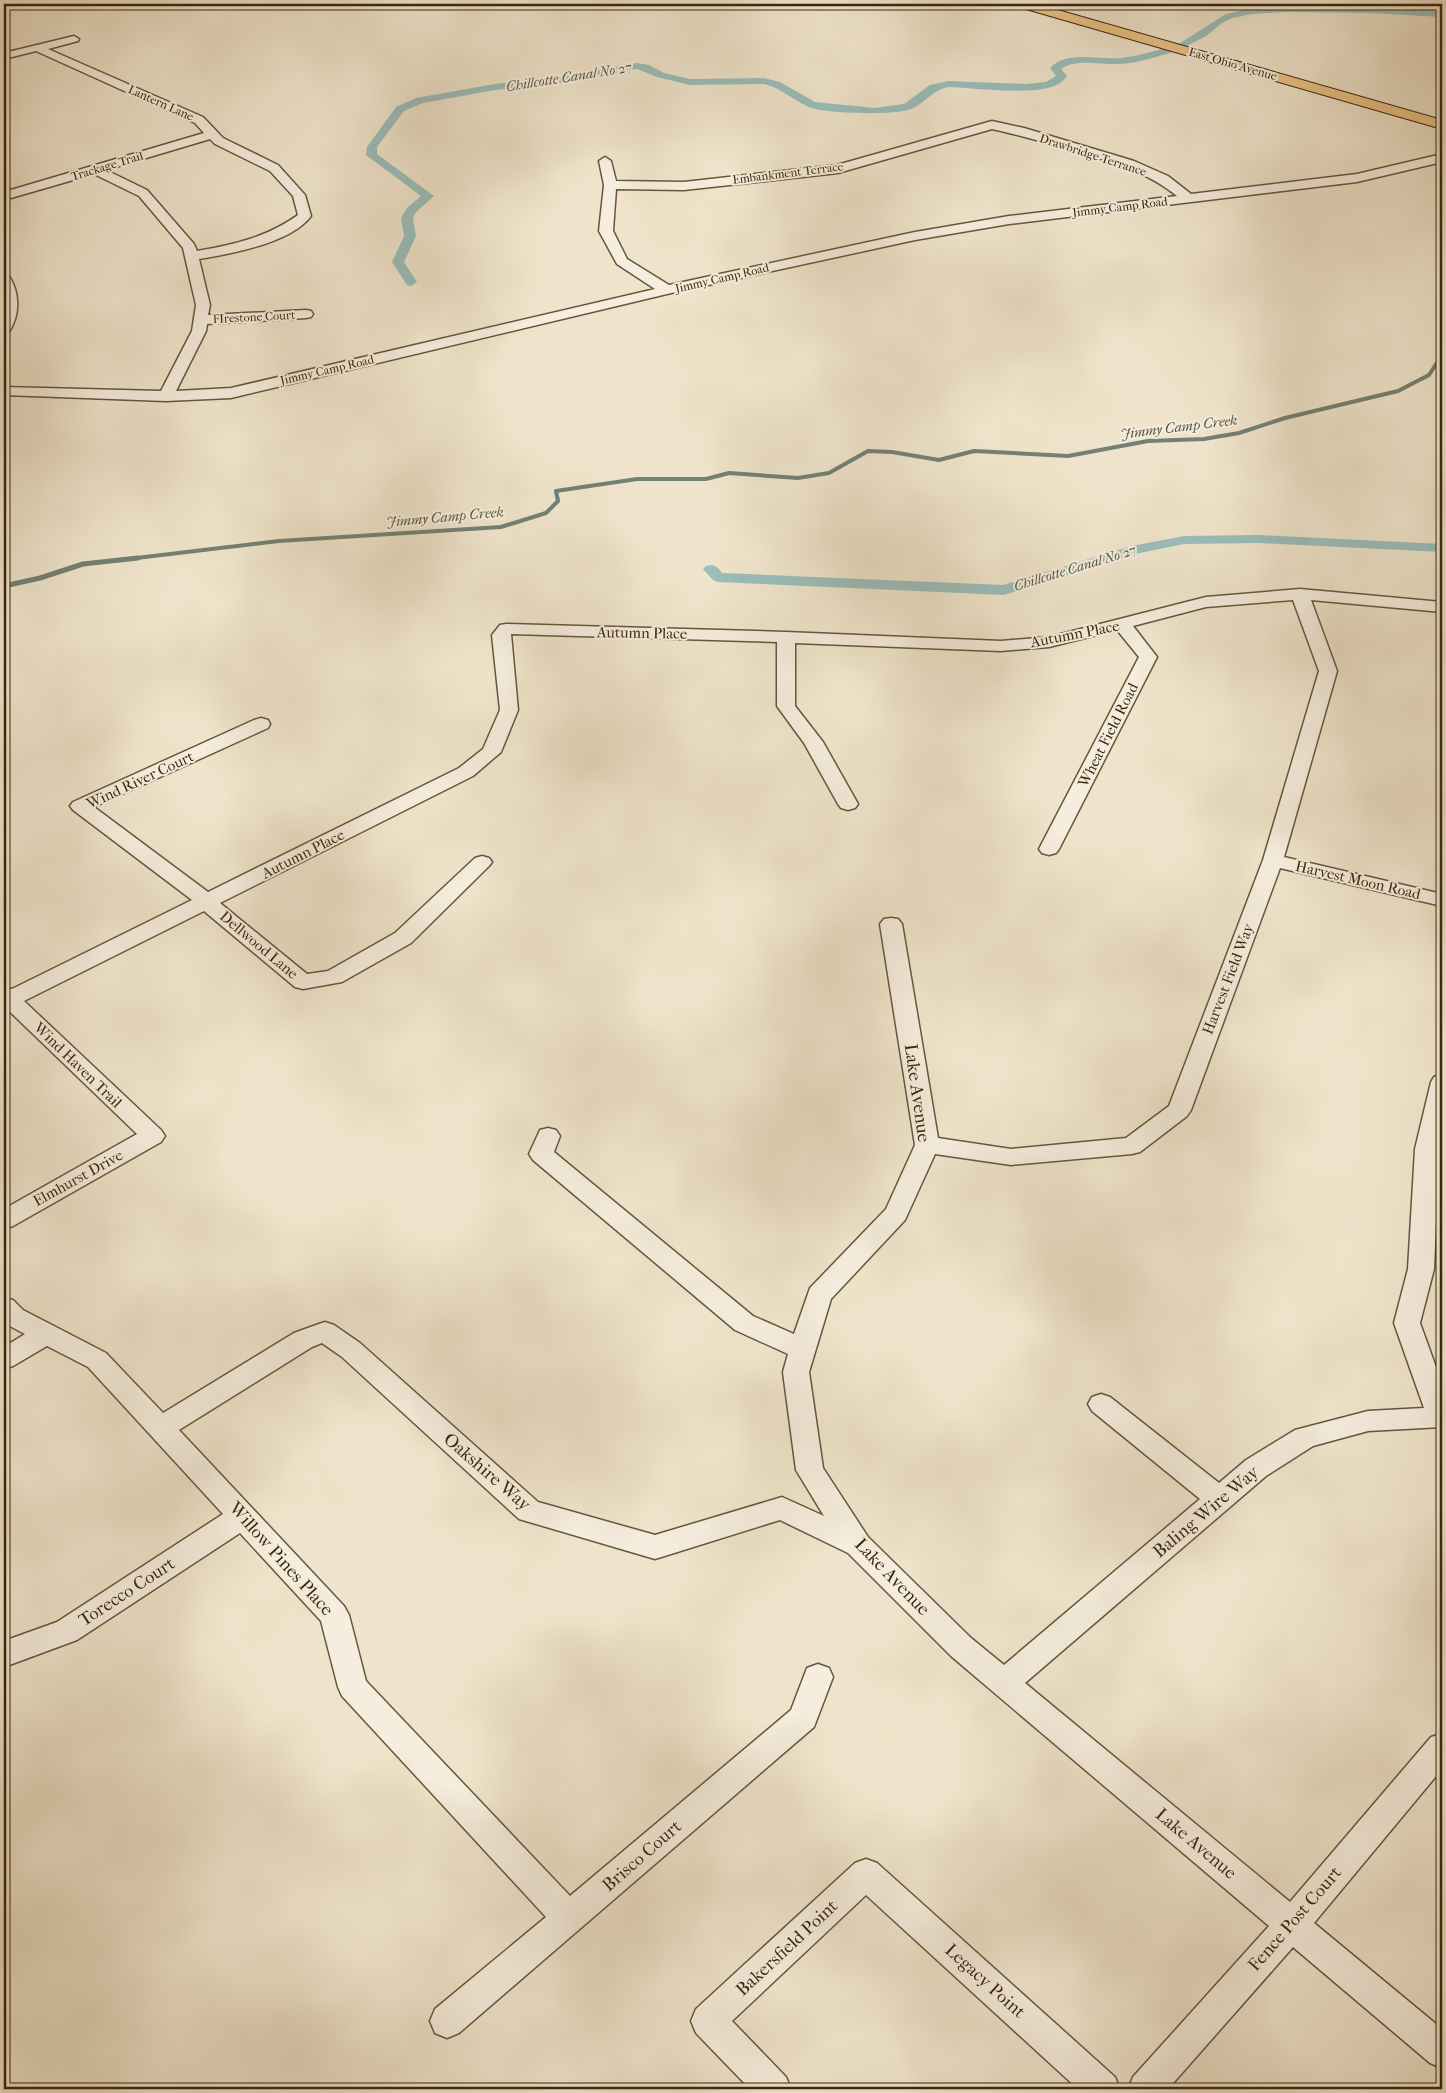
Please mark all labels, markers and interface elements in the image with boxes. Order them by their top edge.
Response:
street label: East Ohio Avenue [1187,45,1279,83]
water label: Chillcotte Canal No 27 [505,59,633,95]
street label: Lantern Lane [126,82,196,124]
street label: Drawbridge Terrance [1038,131,1148,179]
street label: Trackage Trail [69,148,145,184]
street label: Embankment Terrace [732,159,844,187]
street label: Jimmy Camp Road [1071,194,1169,220]
street label: Jimmy Camp Road [673,260,771,296]
street label: FIrestone Court [212,308,296,326]
street label: Jimmy Camp Road [278,352,376,388]
water label: Jimmy Camp Creek [1120,411,1238,443]
water label: Jimmy Camp Creek [386,503,504,531]
water label: Chillcotte Canal No 27 [1012,541,1139,595]
street label: Autumn Place [1028,616,1122,652]
street label: Autumn Place [596,623,688,643]
street label: Wheat Field Road [1074,679,1142,791]
street label: Wind River Court [83,747,197,813]
street label: Autumn Place [258,825,348,883]
street label: Harvest Moon Road [1294,857,1423,903]
street label: Dellwood Lane [216,907,302,983]
street label: Harvest Field Way [1199,920,1258,1037]
street label: Wind Haven Trail [30,1018,126,1111]
street label: Lake Avenue [900,1042,934,1144]
street label: Elmhurst Drive [30,1146,126,1210]
street label: Oakshire Way [439,1429,536,1516]
street label: Baling Wire Way [1149,1461,1264,1562]
street label: Willow Pines Place [224,1497,338,1620]
street label: Lake Avenue [850,1534,934,1620]
street label: Torecco Court [75,1553,179,1631]
street label: Lake Avenue [1151,1804,1241,1884]
street label: Brisco Court [598,1816,686,1896]
street label: Fence Post Court [1244,1862,1346,1976]
street label: Bakersfield Point [732,1895,843,2000]
street label: Legacy Point [941,1940,1030,2023]

